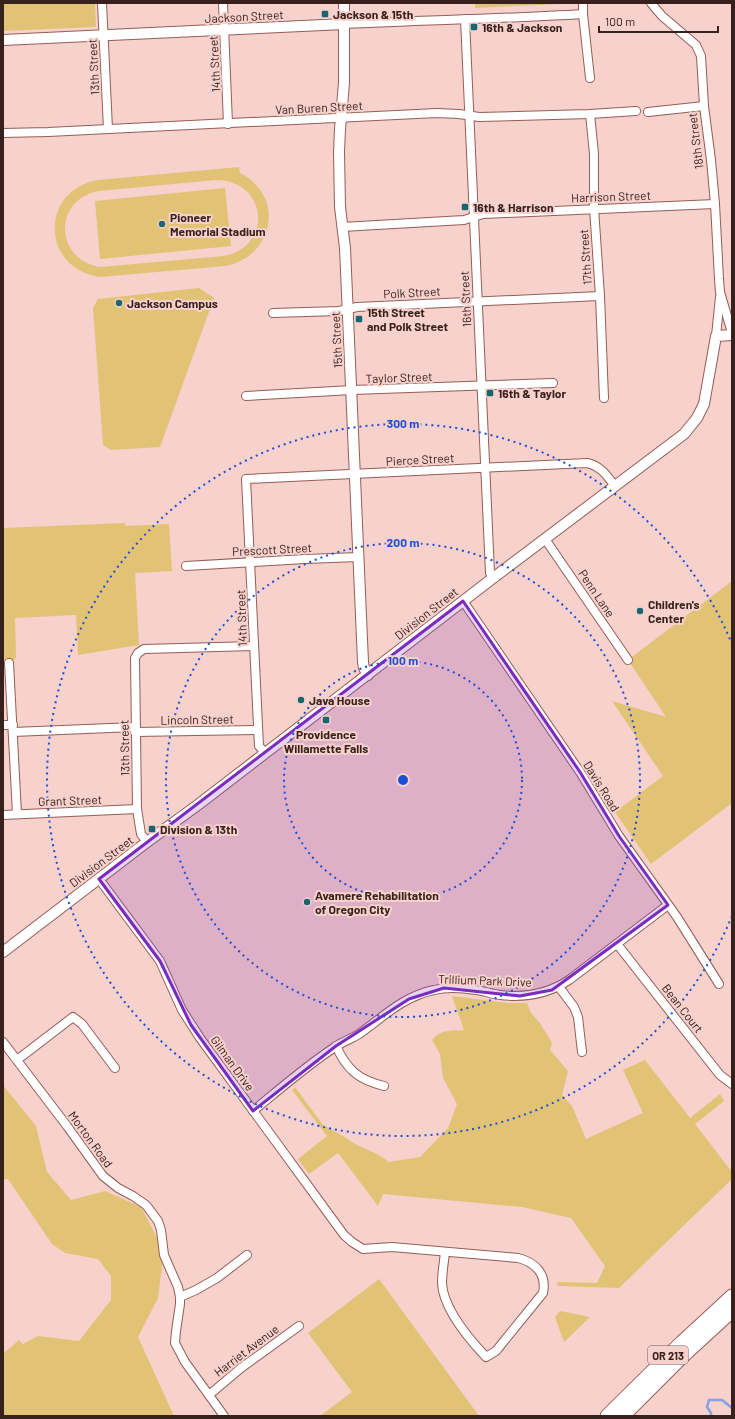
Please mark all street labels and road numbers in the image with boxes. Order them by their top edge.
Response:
street label: Jackson Street [204,7,284,25]
street label: 14th Street [206,35,222,93]
street label: 13th Street [85,38,101,96]
street label: Van Buren Street [275,98,363,116]
street label: 18th Street [685,112,705,170]
street label: Harrison Street [571,188,651,204]
street label: 17th Street [576,229,594,285]
street label: 16th Street [457,270,473,328]
street label: Polk Street [383,284,441,300]
street label: 15th Street [328,311,344,369]
street label: Taylor Street [365,369,433,385]
street label: Pierce Street [385,450,455,468]
street label: Prescott Street [232,540,312,558]
street label: Penn Lane [576,567,618,619]
street label: Division Street [392,584,460,642]
street label: 14th Street [233,589,249,647]
street label: Lincoln Street [160,711,234,727]
street label: 13th Street [117,720,131,776]
street label: Davis Road [581,758,623,814]
street label: Grant Street [38,792,102,808]
street label: Division Street [66,832,136,890]
street label: Trillium Park Drive [438,971,532,989]
street label: Bean Court [660,981,706,1035]
street label: Gilman Drive [208,1033,258,1093]
street label: Morton Road [66,1108,116,1170]
street label: Harriet Avenue [211,1321,281,1379]
road number: OR 213 [648,1346,688,1364]

